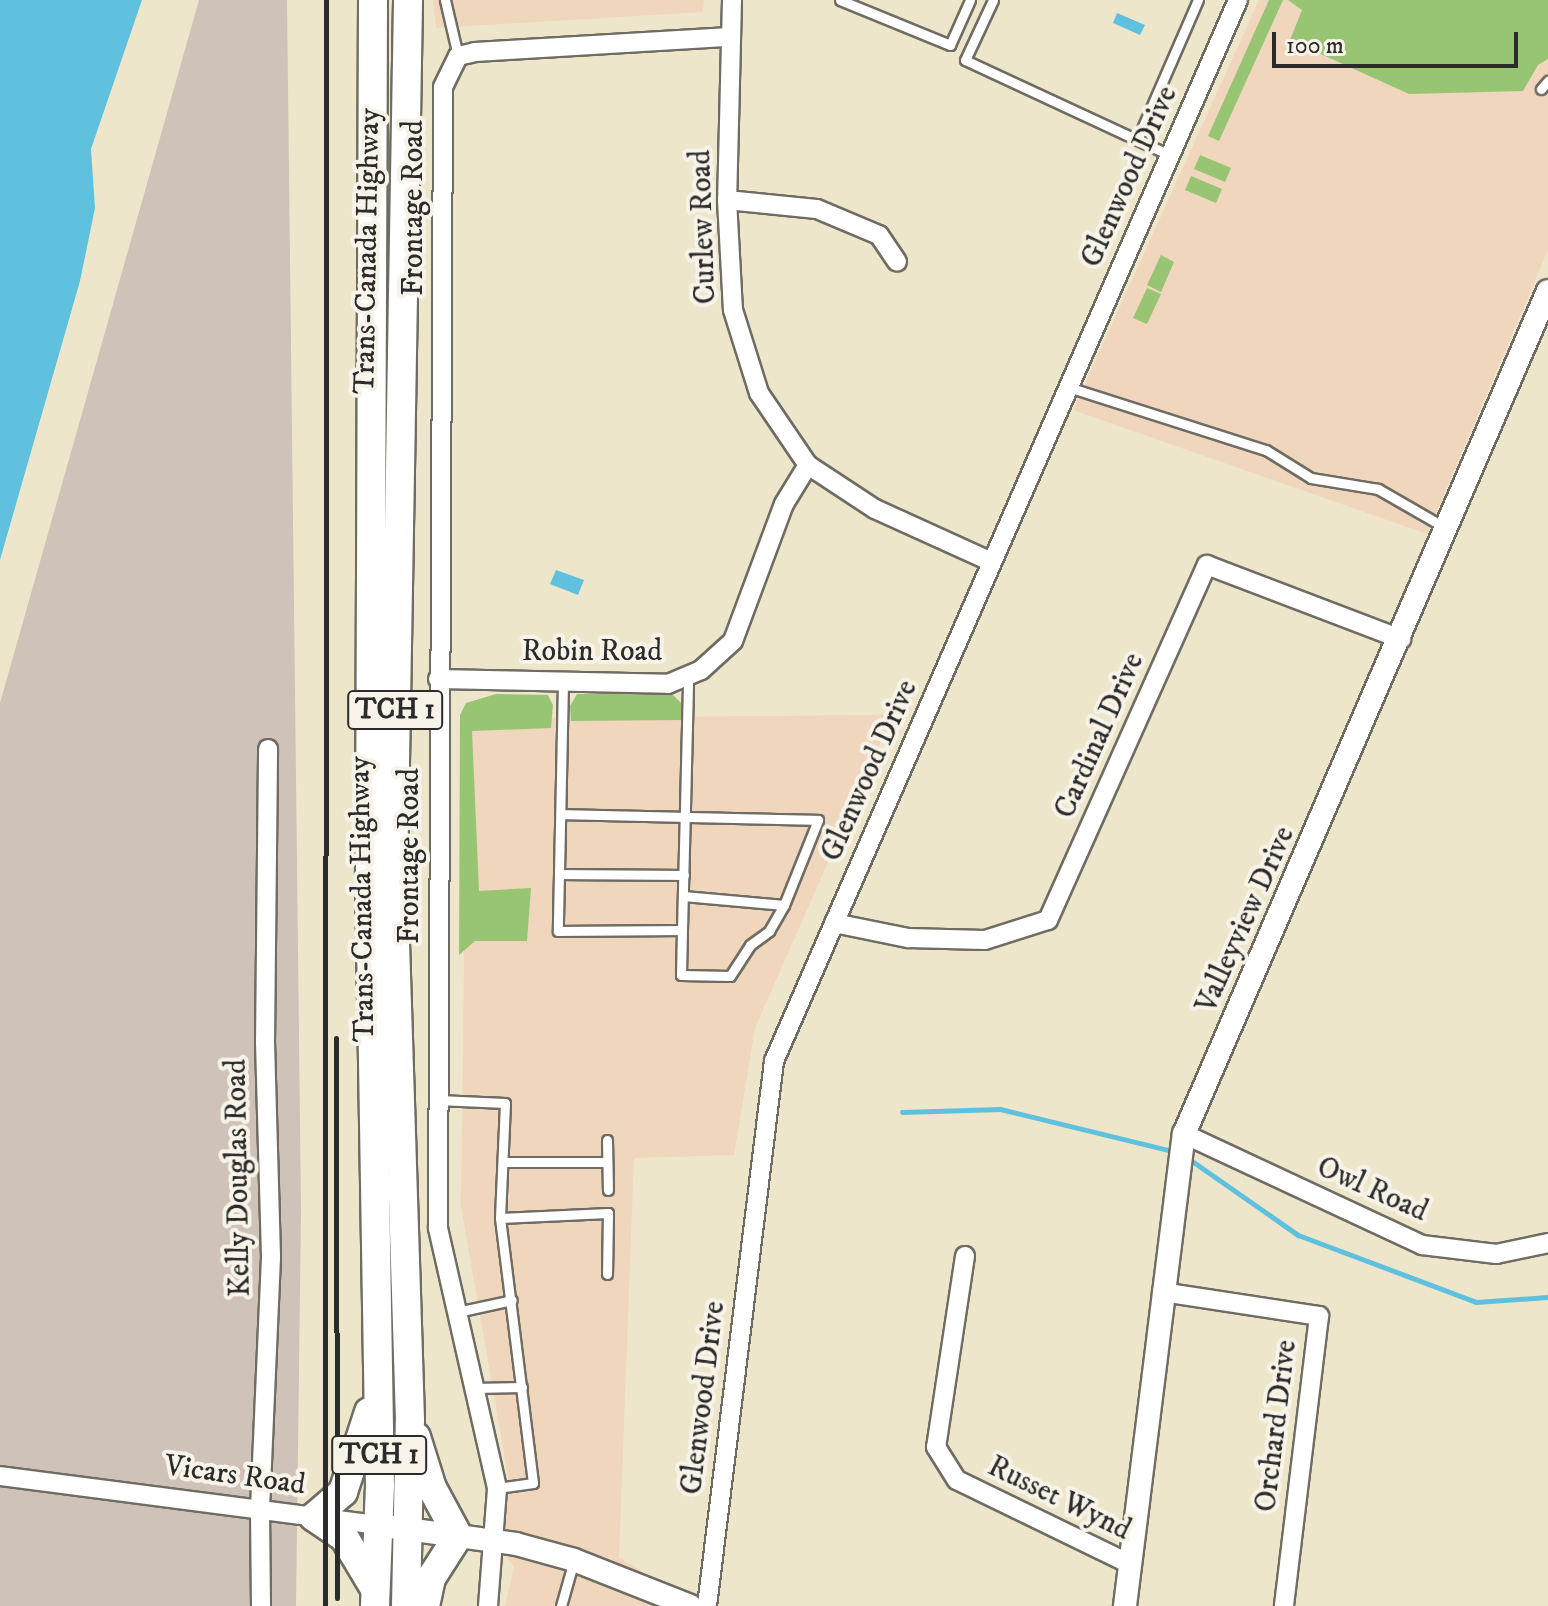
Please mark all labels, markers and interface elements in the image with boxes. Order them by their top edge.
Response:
scale bar [1276,16,1522,66]
text: 100 m [1286,31,1344,61]
street label: Glenwood Drive [1074,81,1186,273]
street label: Trans-Canada Highway [348,108,388,394]
street label: Frontage Road [396,120,432,296]
street label: Curlew Road [683,149,725,305]
street label: Robin Road [522,634,662,670]
street label: Cardinal Drive [1048,648,1152,824]
street label: Glenwood Drive [814,675,926,867]
road number: TCH 1 [347,686,443,734]
street label: Trans-Canada Highway [343,756,383,1042]
street label: Frontage Road [392,768,428,944]
street label: Valleyview Drive [1189,821,1303,1019]
street label: Kelly Douglas Road [219,1059,259,1297]
street label: Owl Road [1311,1150,1433,1230]
street label: Glenwood Drive [674,1299,734,1497]
street label: Orchard Drive [1249,1338,1305,1514]
road number: TCH 1 [331,1431,427,1479]
street label: Vicars Road [162,1448,308,1504]
street label: Russet Wynd [982,1449,1136,1549]

